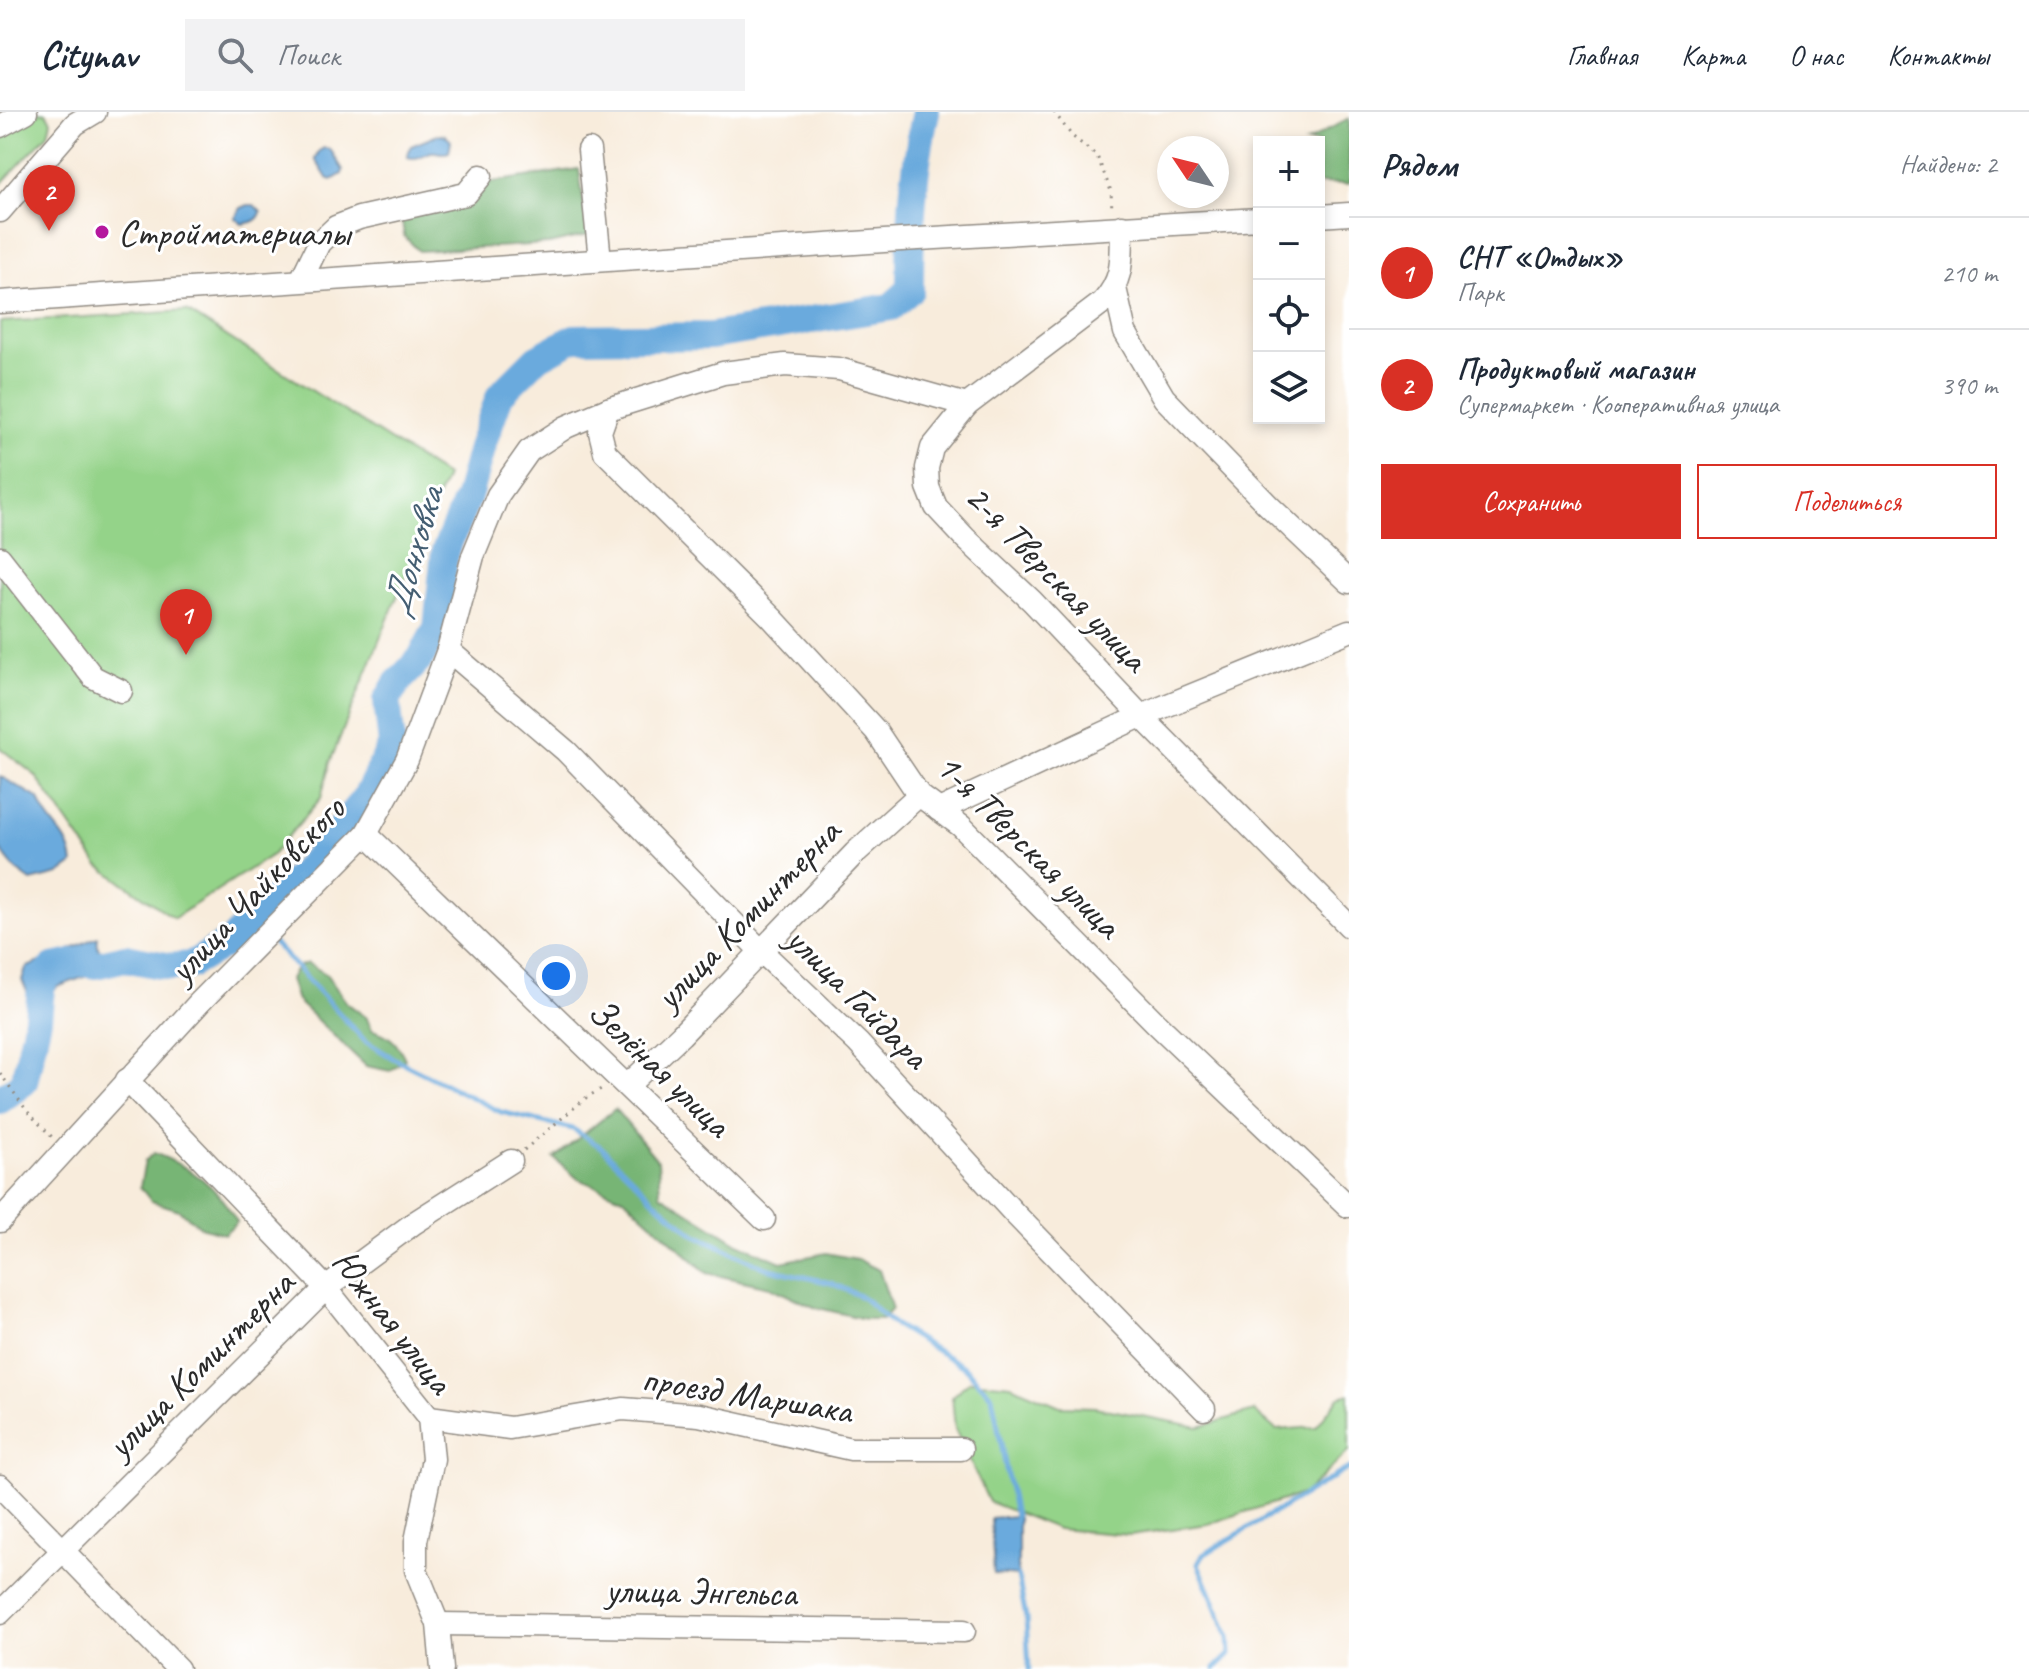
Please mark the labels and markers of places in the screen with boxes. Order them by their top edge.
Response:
pin: 2 [23,165,75,231]
place label: Стройматериалы [118,209,353,256]
marker: Стройматериалы [93,223,111,241]
pin: 1 [160,589,212,655]

